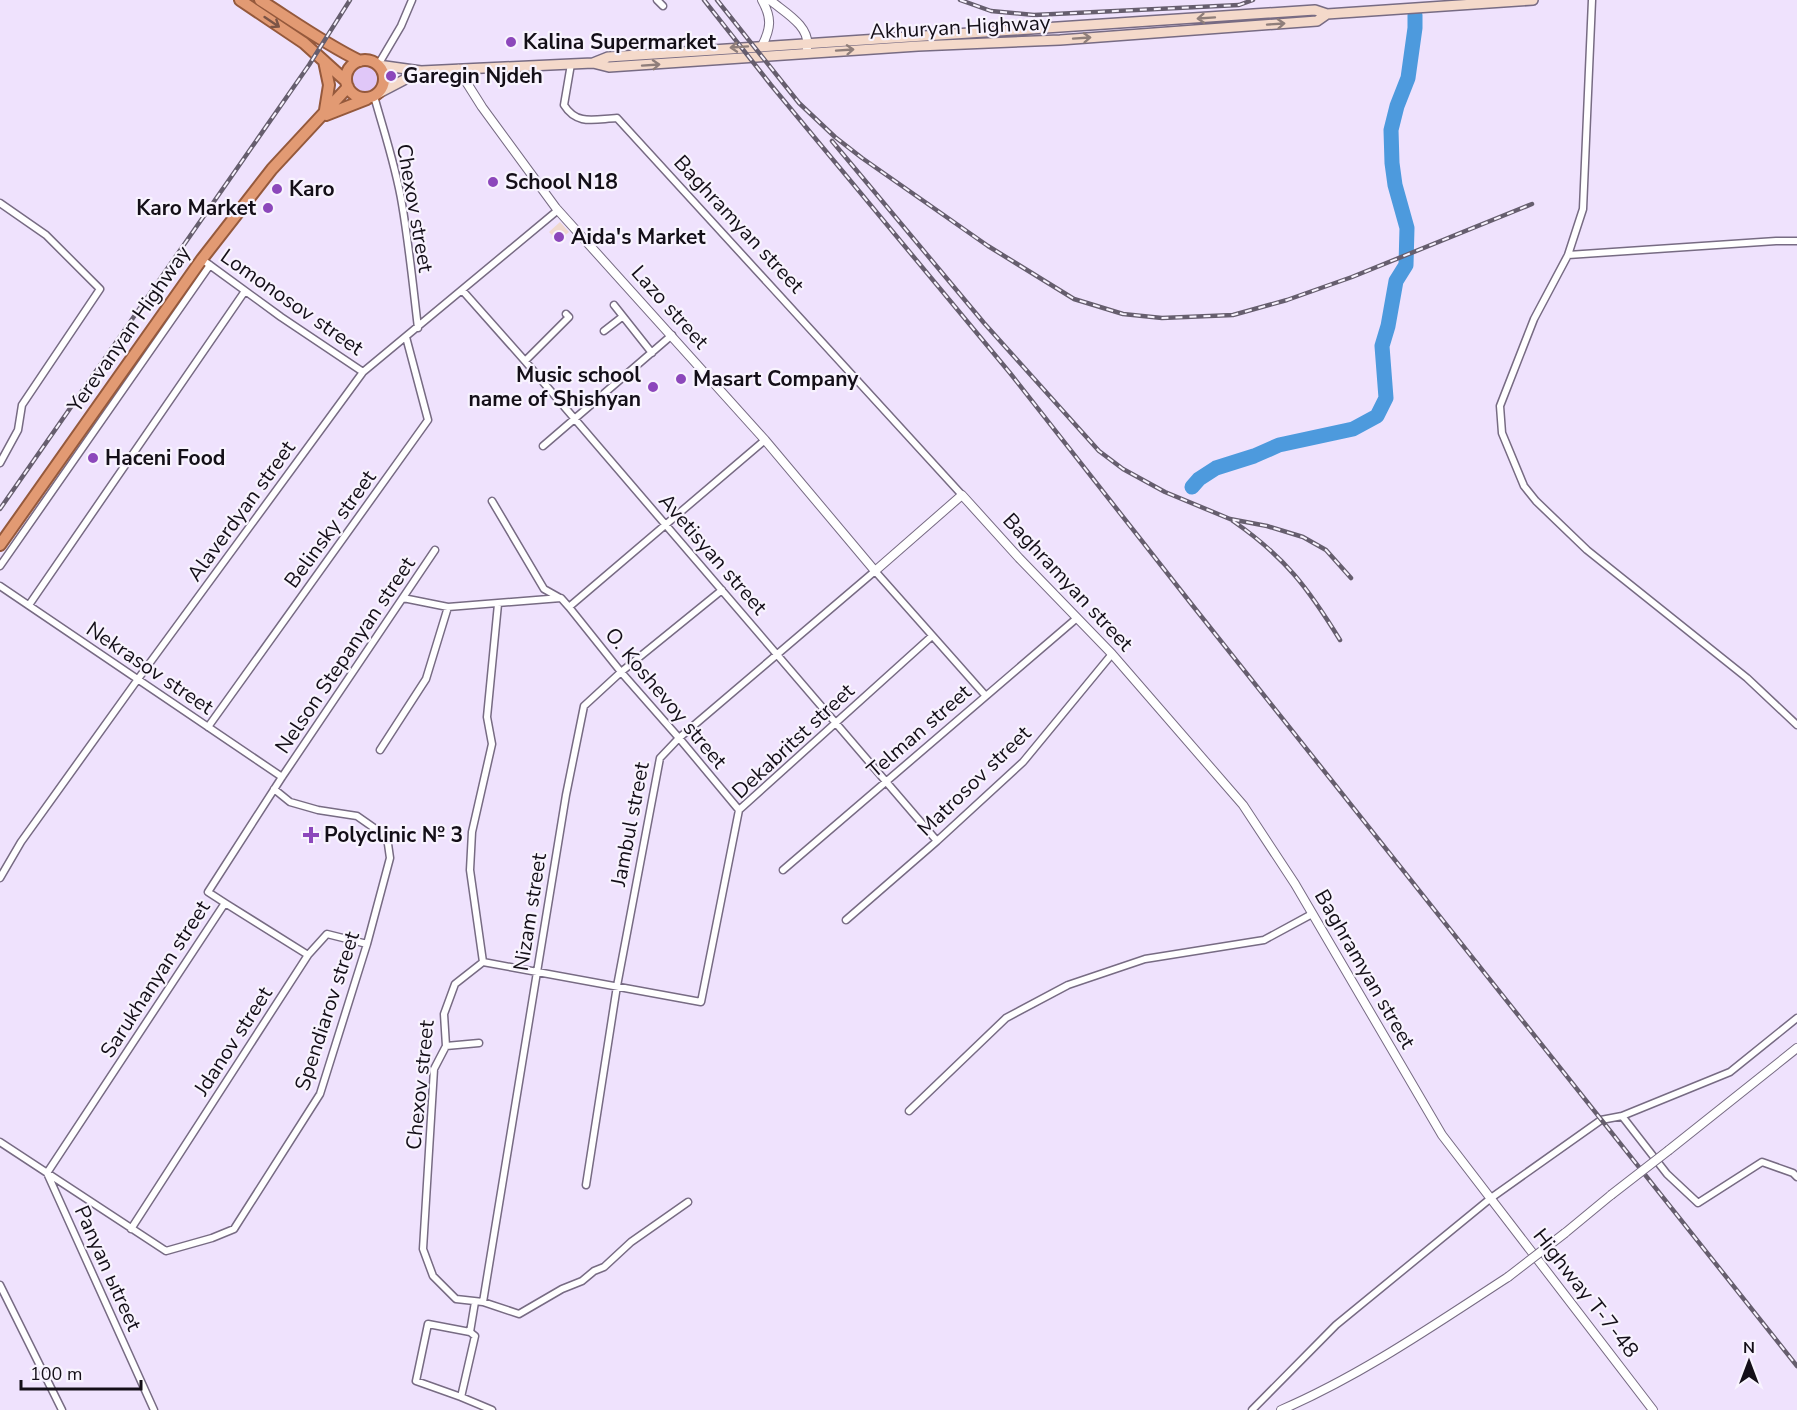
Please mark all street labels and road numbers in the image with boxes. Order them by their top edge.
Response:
street label: Akhuryan Highway [869,8,1051,46]
street label: Chexov street [390,142,440,275]
street label: Baghramyan street [668,149,811,300]
street label: Yerevanyan Highway [60,240,197,419]
street label: Lomonosov street [215,242,370,362]
street label: Lazo street [625,259,715,355]
street label: Alaverdyan street [180,435,302,587]
street label: Belinsky street [278,464,383,594]
street label: Avetisyan street [653,487,774,621]
street label: Baghramyan street [997,507,1140,658]
street label: Nelson Stepanyan street [269,551,422,759]
street label: Nekrasov street [81,615,220,721]
street label: O. Koshevoy street [599,622,734,775]
street label: Dekabritst street [726,677,861,805]
street label: Telman street [861,678,977,784]
street label: Matrosov street [911,719,1037,842]
street label: Jambul street [604,759,656,889]
street label: Nizam street [507,850,553,973]
street label: Baghramyan street [1308,884,1422,1054]
street label: Sarukhanyan street [94,894,217,1063]
street label: Spendiarov street [288,927,366,1094]
street label: Jdanov street [187,981,279,1102]
street label: Chexov street [399,1018,441,1151]
street label: Panyan ыtreet [68,1201,148,1336]
street label: Highway T-7-48 [1527,1223,1645,1363]

